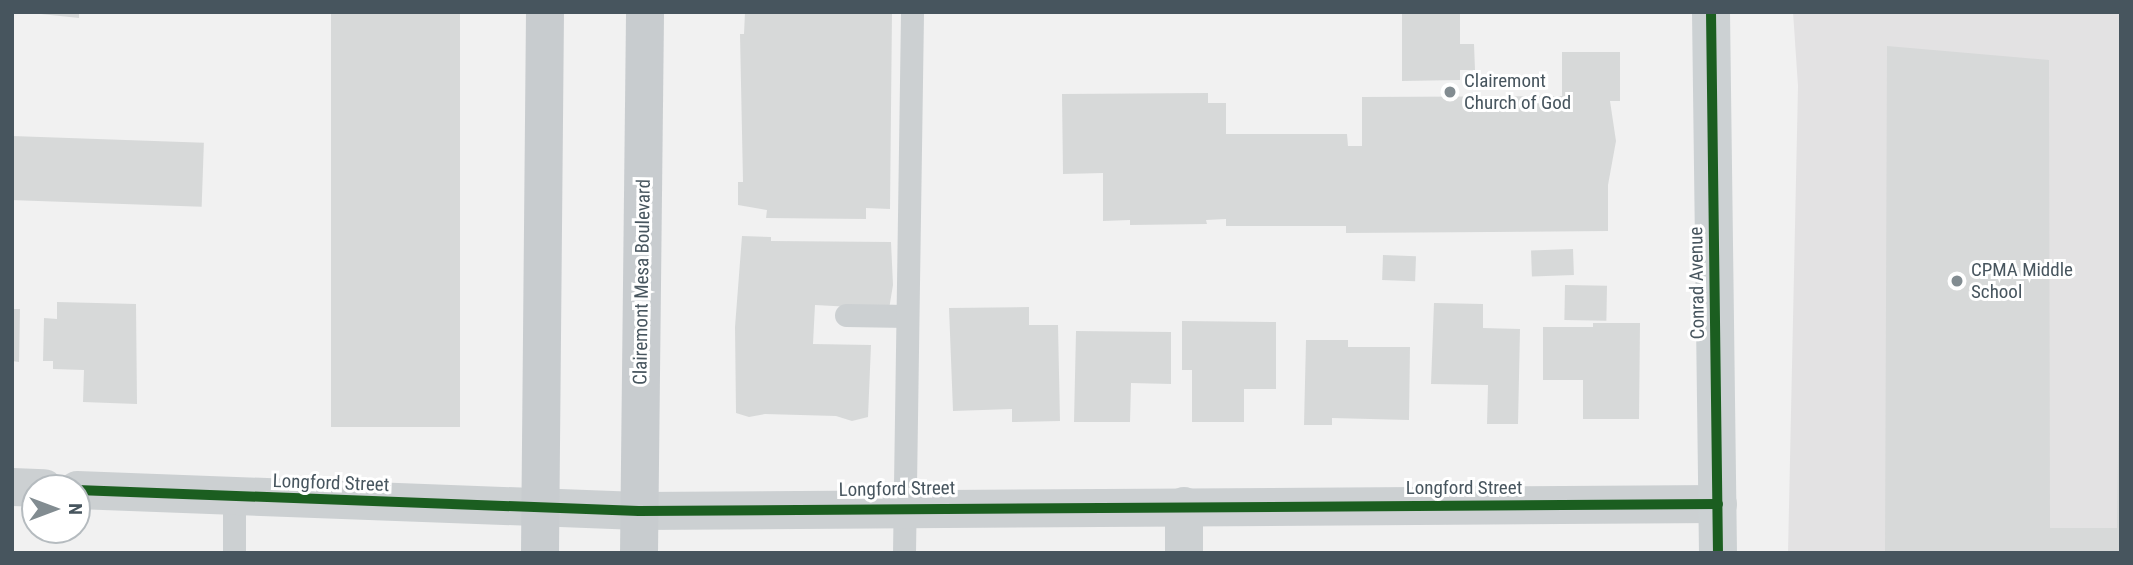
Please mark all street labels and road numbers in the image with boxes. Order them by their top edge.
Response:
street label: Clairemont Mesa Boulevard [629,179,655,385]
street label: Conrad Avenue [1685,227,1709,339]
street label: Longford Street [272,470,390,496]
street label: Longford Street [839,477,955,501]
street label: Longford Street [1406,477,1522,499]

